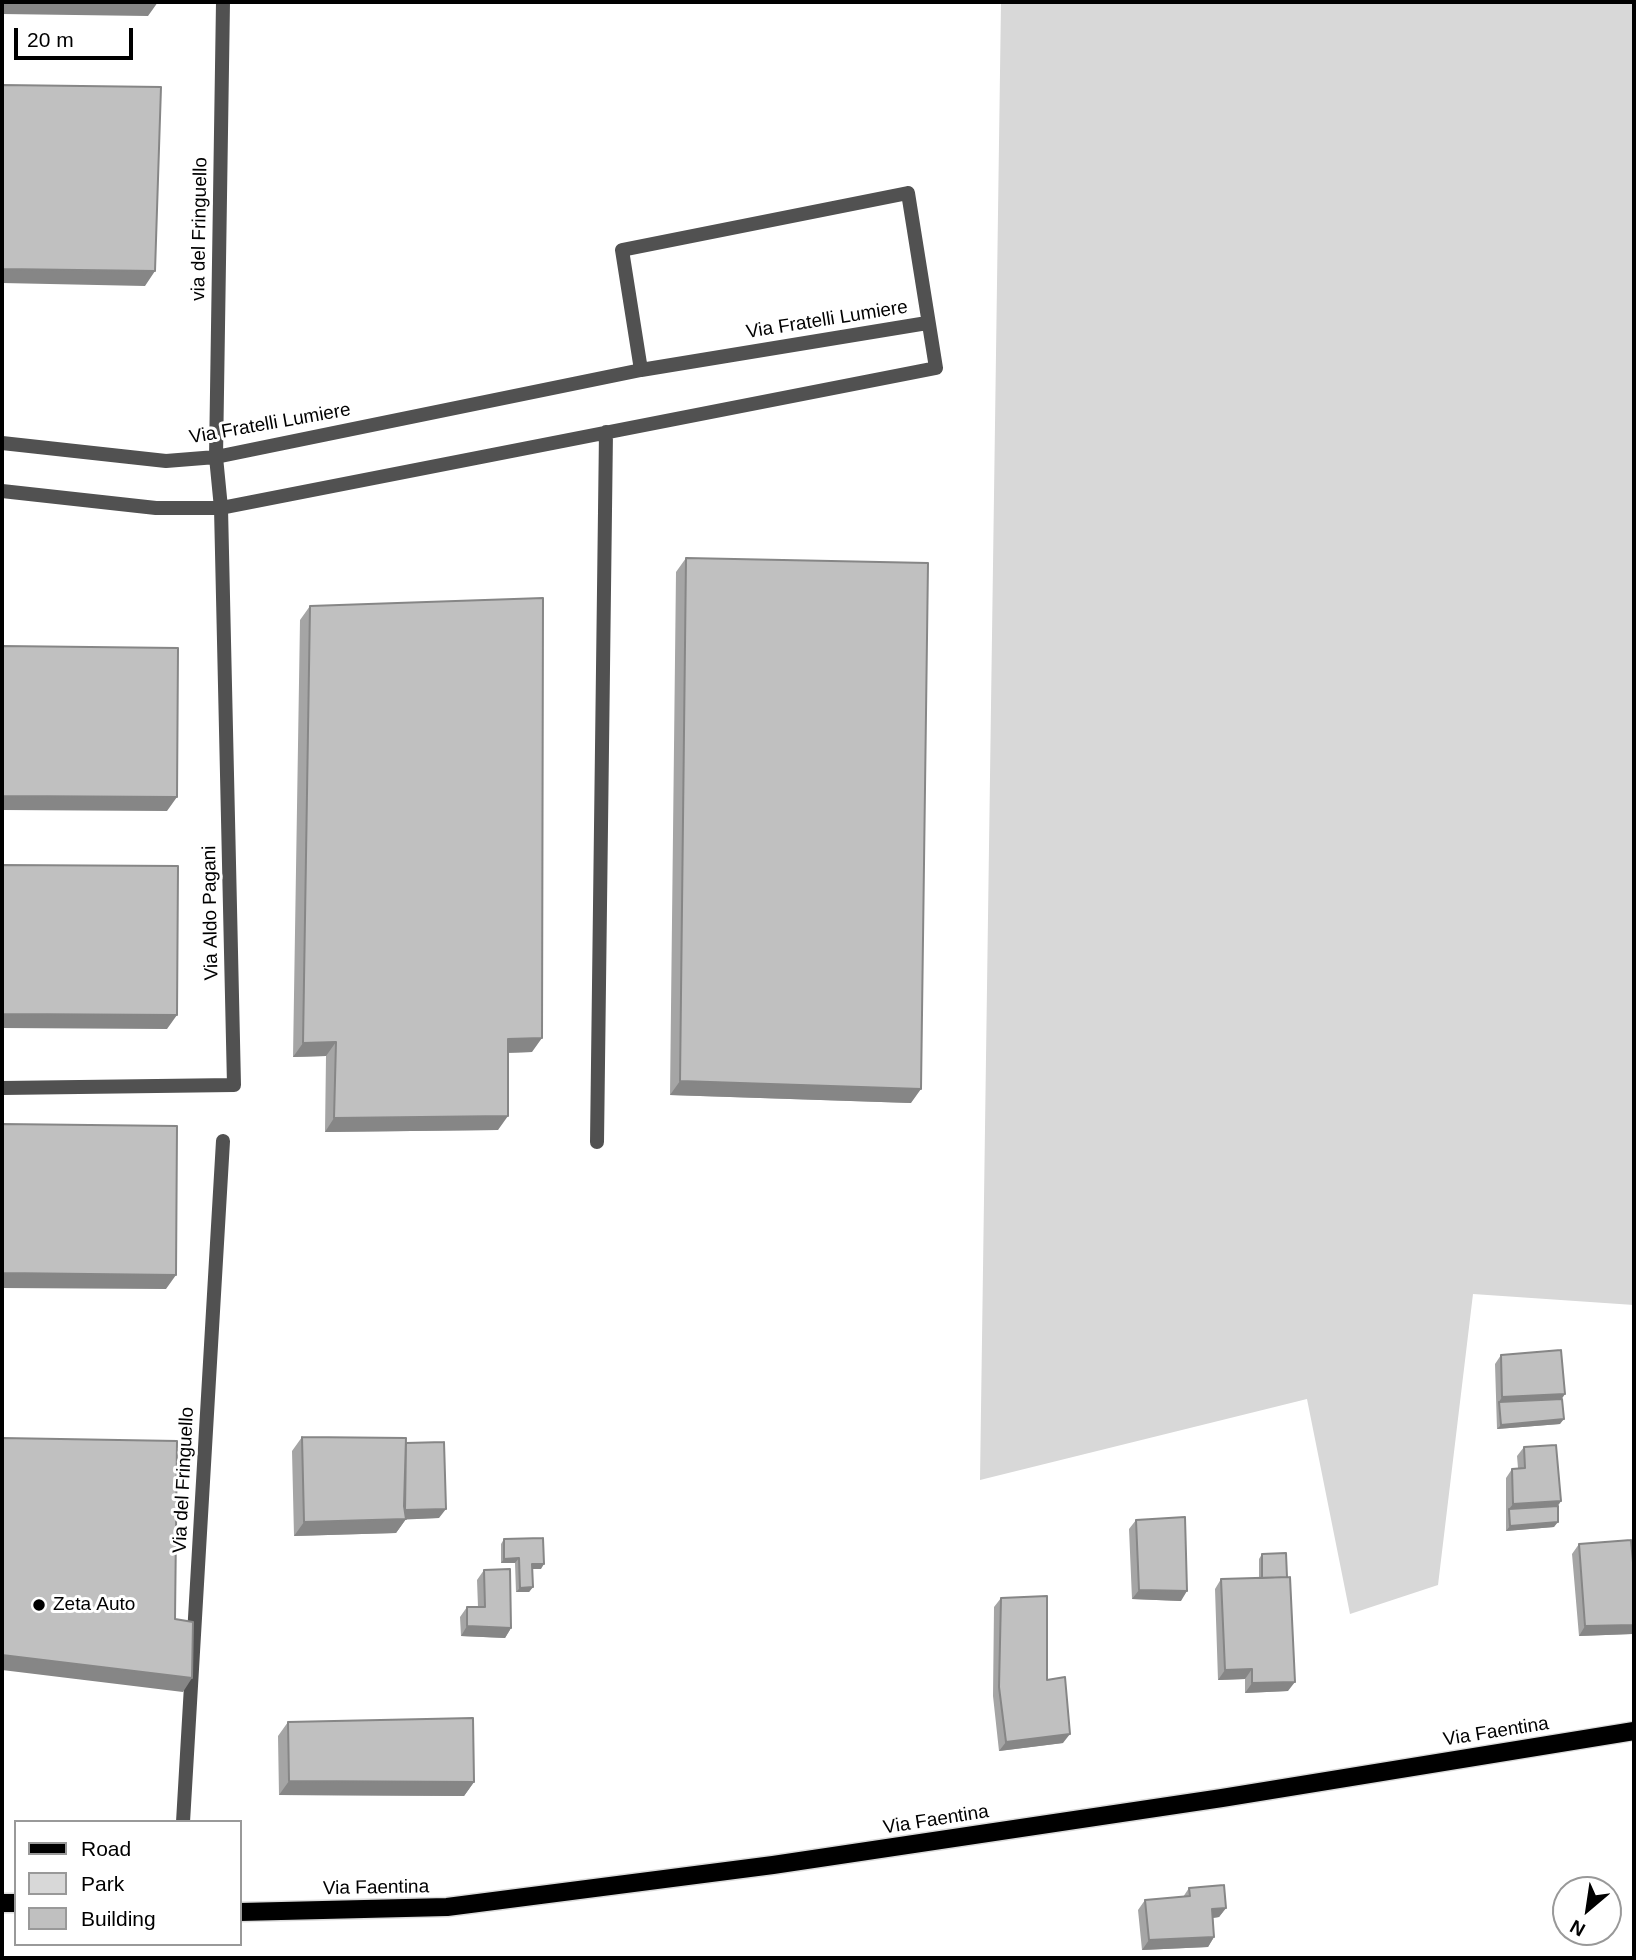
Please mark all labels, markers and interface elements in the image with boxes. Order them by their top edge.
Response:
scale bar [18,14,136,58]
text: 20 m [27,28,74,51]
street label: via del Fringuello [187,157,213,301]
street label: Via Fratelli Lumiere [745,296,909,344]
street label: Via Fratelli Lumiere [188,399,352,449]
street label: Via Aldo Pagani [198,845,224,981]
street label: Via del Fringuello [169,1406,199,1554]
place label: Zeta Auto [53,1594,135,1616]
marker: Zeta Auto [31,1597,47,1613]
street label: Via Faentina [1442,1712,1550,1752]
street label: Via Faentina [882,1800,990,1840]
legend [14,1820,242,1946]
text: Road [81,1837,131,1860]
text: Park [81,1872,124,1895]
street label: Via Faentina [323,1876,429,1900]
north arrow [1552,1876,1622,1946]
text: Building [81,1907,156,1930]
text: N [1566,1916,1589,1941]

